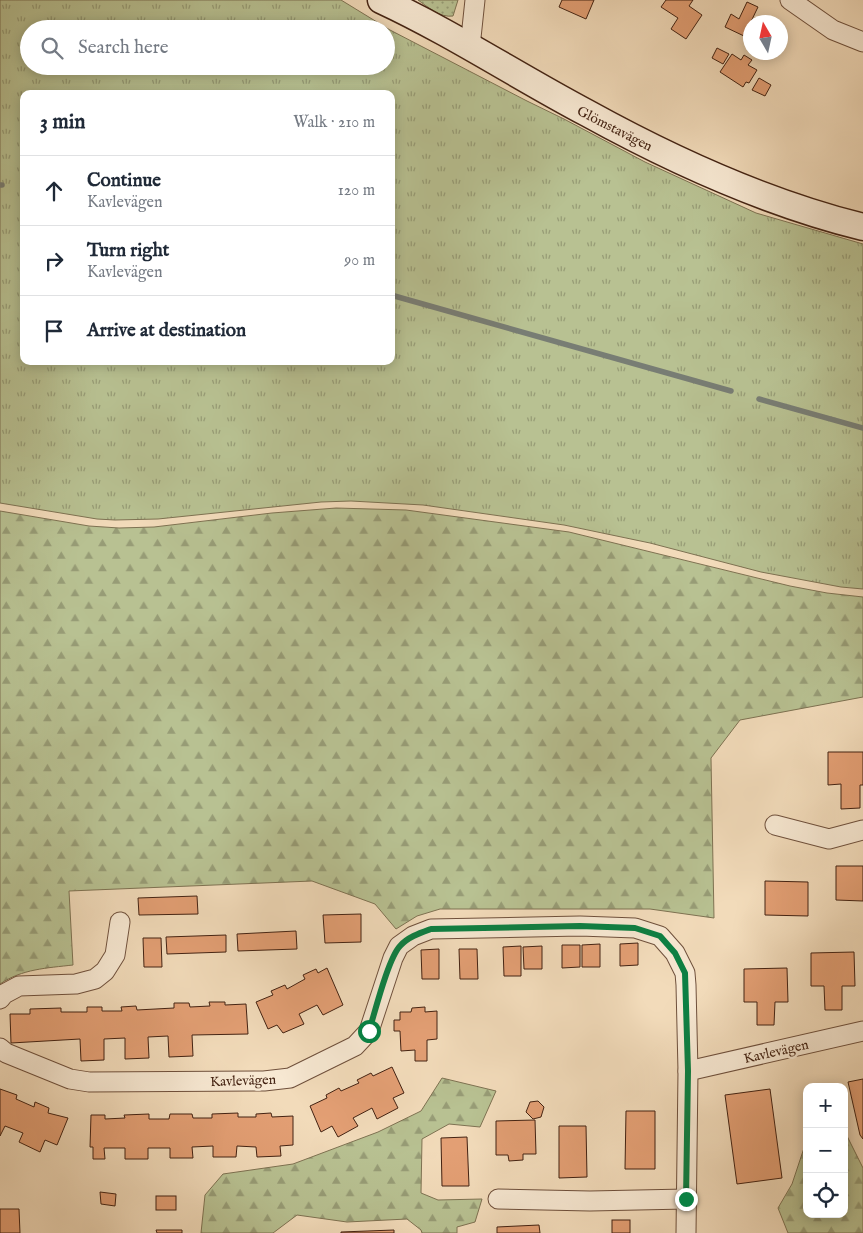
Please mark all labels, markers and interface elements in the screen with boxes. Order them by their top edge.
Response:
north arrow [743,15,788,60]
search box [20,20,395,75]
icon: search [38,34,66,62]
text: Search here [78,36,169,60]
street label: Glömstavägen [574,102,656,156]
text: 3 min [40,109,85,136]
text: Walk · 210 m [293,113,375,133]
text: Continue [87,169,161,193]
icon: ahead [40,177,68,205]
text: 120 m [338,181,375,201]
text: Kavlevägen [87,193,162,213]
text: Turn right [87,239,169,263]
icon: right [40,247,68,275]
text: 90 m [344,251,375,271]
text: Kavlevägen [87,263,162,283]
icon: arrive [40,317,68,345]
text: Arrive at destination [87,319,246,343]
route start [358,1020,381,1043]
street label: Kavlevägen [742,1036,811,1068]
street label: Kavlevägen [210,1071,277,1091]
map controls [803,1083,848,1218]
button: + [803,1083,848,1128]
button: − [803,1128,848,1173]
button: locate [803,1173,848,1218]
route end [675,1188,698,1211]

